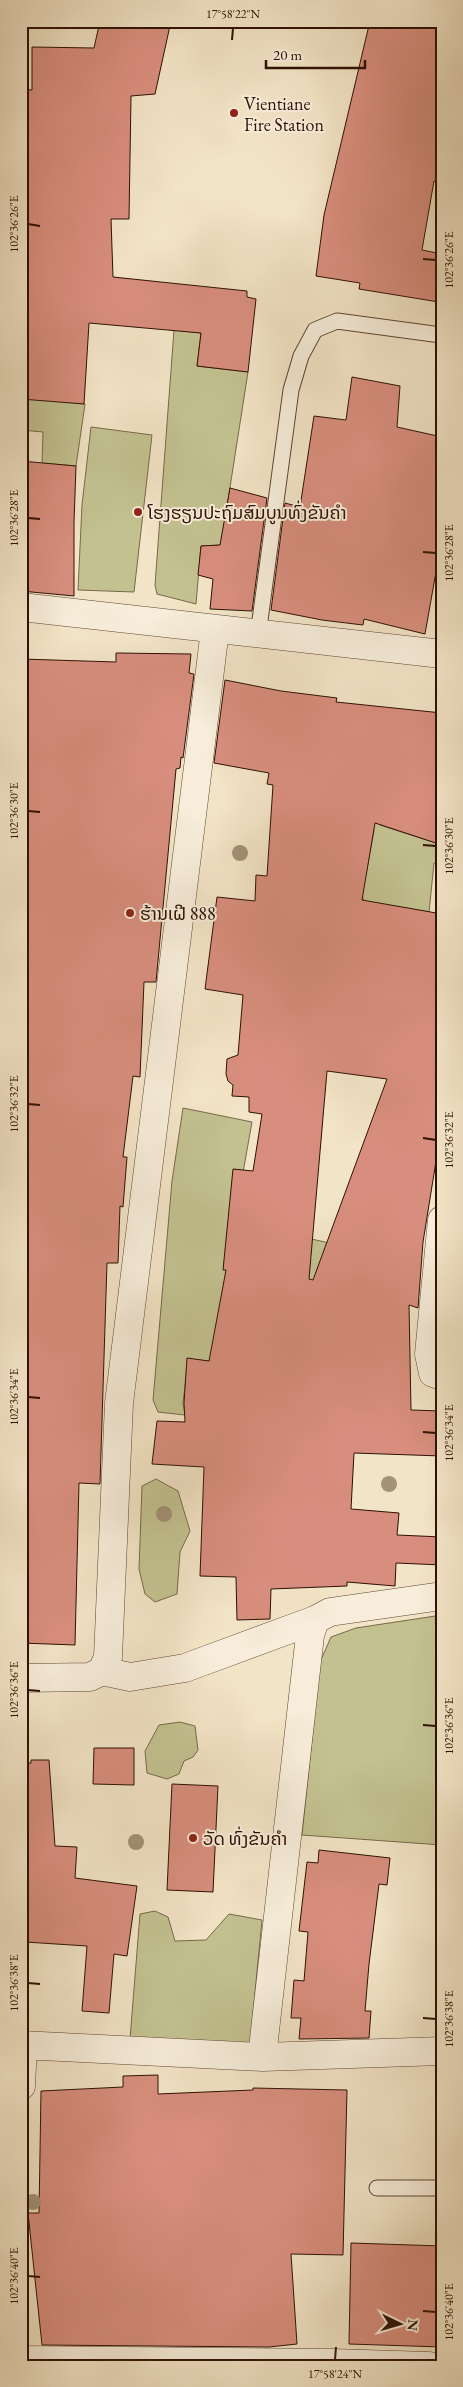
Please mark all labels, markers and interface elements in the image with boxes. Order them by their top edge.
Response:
text: 17°58'22"N [206,6,260,22]
scale bar [266,38,364,70]
text: 20 m [273,45,302,64]
place label: Vientiane Fire Station [244,92,324,136]
marker: Vientiane Fire Station [228,107,240,119]
text: 102°36'26"E [6,195,22,252]
text: 102°36'26"E [441,231,457,288]
text: 102°36'28"E [6,489,22,546]
place label: ໂຮງຮຽນປະຖົມສົມບູນທົ່ງຂັນຄຳ [147,500,347,525]
marker: ໂຮງຮຽນປະຖົມສົມບູນທົ່ງຂັນຄຳ [132,506,144,518]
text: 102°36'28"E [441,524,457,581]
text: 102°36'30"E [6,782,22,839]
text: 102°36'30"E [441,817,457,874]
place label: ຮ້ານເຝີ 888 [140,902,216,925]
marker: ຮ້ານເຝີ 888 [124,907,136,919]
text: 102°36'32"E [6,1075,22,1132]
text: 102°36'32"E [441,1111,457,1168]
text: 102°36'34"E [6,1368,22,1425]
text: 102°36'34"E [441,1404,457,1461]
text: 102°36'36"E [6,1661,22,1718]
text: 102°36'36"E [441,1697,457,1754]
place label: ວັດ ທົ່ງຂັນຄຳ [203,1826,287,1850]
marker: ວັດ ທົ່ງຂັນຄຳ [187,1832,199,1844]
text: 102°36'38"E [6,1954,22,2011]
text: 102°36'38"E [441,1990,457,2047]
text: 102°36'40"E [6,2247,22,2304]
text: 102°36'40"E [441,2283,457,2340]
north arrow [376,2300,426,2350]
text: N [403,2319,422,2332]
text: 17°58'24"N [308,2366,362,2382]

